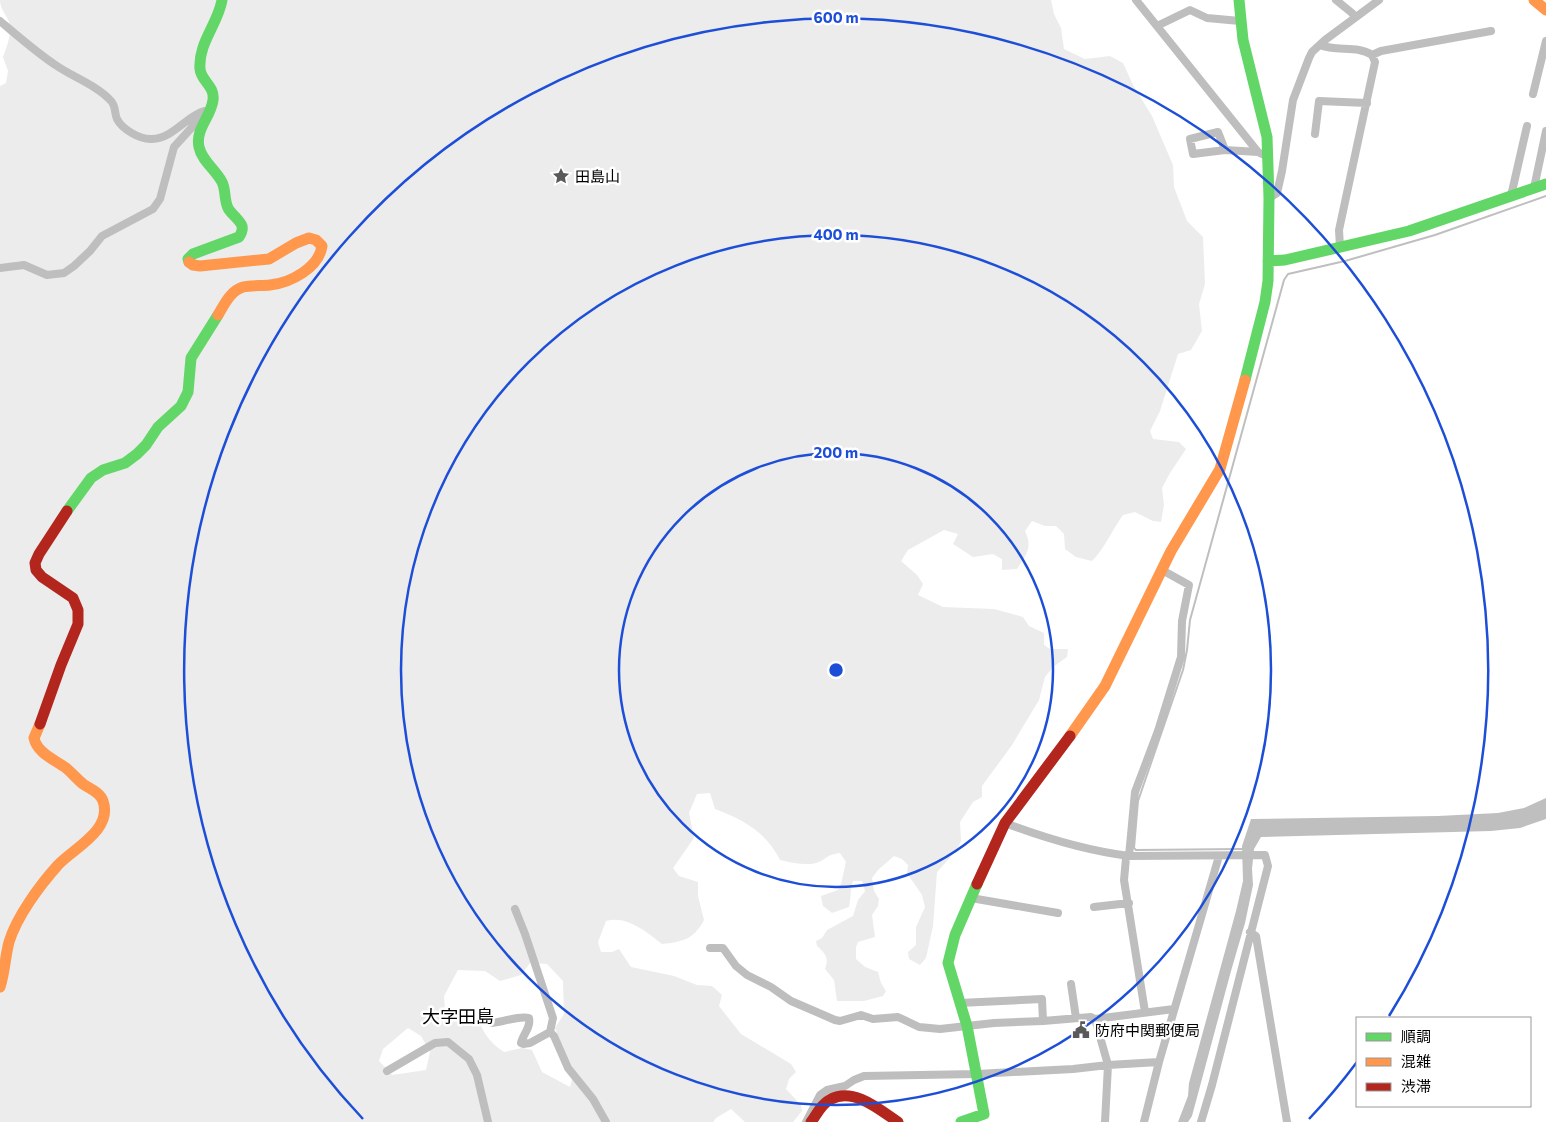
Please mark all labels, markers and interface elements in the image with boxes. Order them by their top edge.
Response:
text: 600 m [813,8,859,26]
place icon: 田島山 [551,166,571,186]
place label: 田島山 [575,167,620,185]
text: 400 m [813,225,859,243]
text: 200 m [814,443,858,461]
centre of rings [827,661,845,679]
district label: 大字田島 [422,1005,494,1027]
legend [1356,1017,1531,1107]
public building icon: 防府中関郵便局 [1071,1020,1091,1040]
place label: 防府中関郵便局 [1095,1021,1200,1039]
text: 順調 [1401,1027,1431,1045]
text: 混雑 [1401,1052,1431,1070]
text: 渋滞 [1401,1077,1431,1095]

